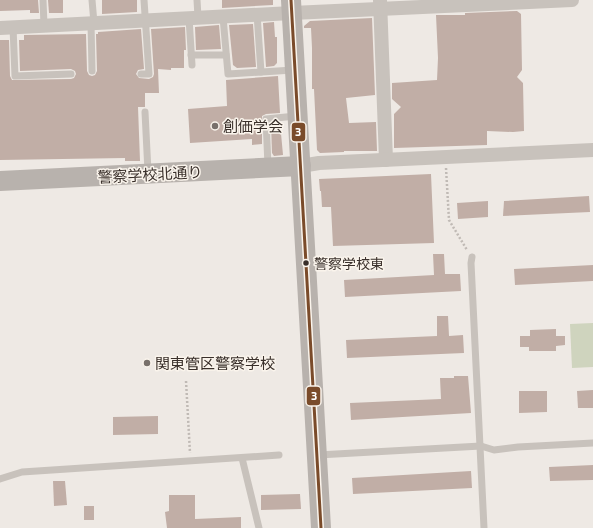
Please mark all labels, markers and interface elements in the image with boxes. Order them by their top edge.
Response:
place label: 創価学会 [223,117,283,135]
marker: 創価学会 [210,121,220,131]
line badge: 3 [291,122,306,142]
text: 3 [295,125,301,138]
street label: 警察学校北通り [97,162,203,186]
place label: 警察学校東 [314,255,384,272]
marker: 警察学校東 [301,258,311,268]
place label: 関東管区警察学校 [155,354,275,372]
marker: 関東管区警察学校 [142,358,152,368]
line badge: 3 [306,386,321,406]
text: 3 [311,389,317,402]

